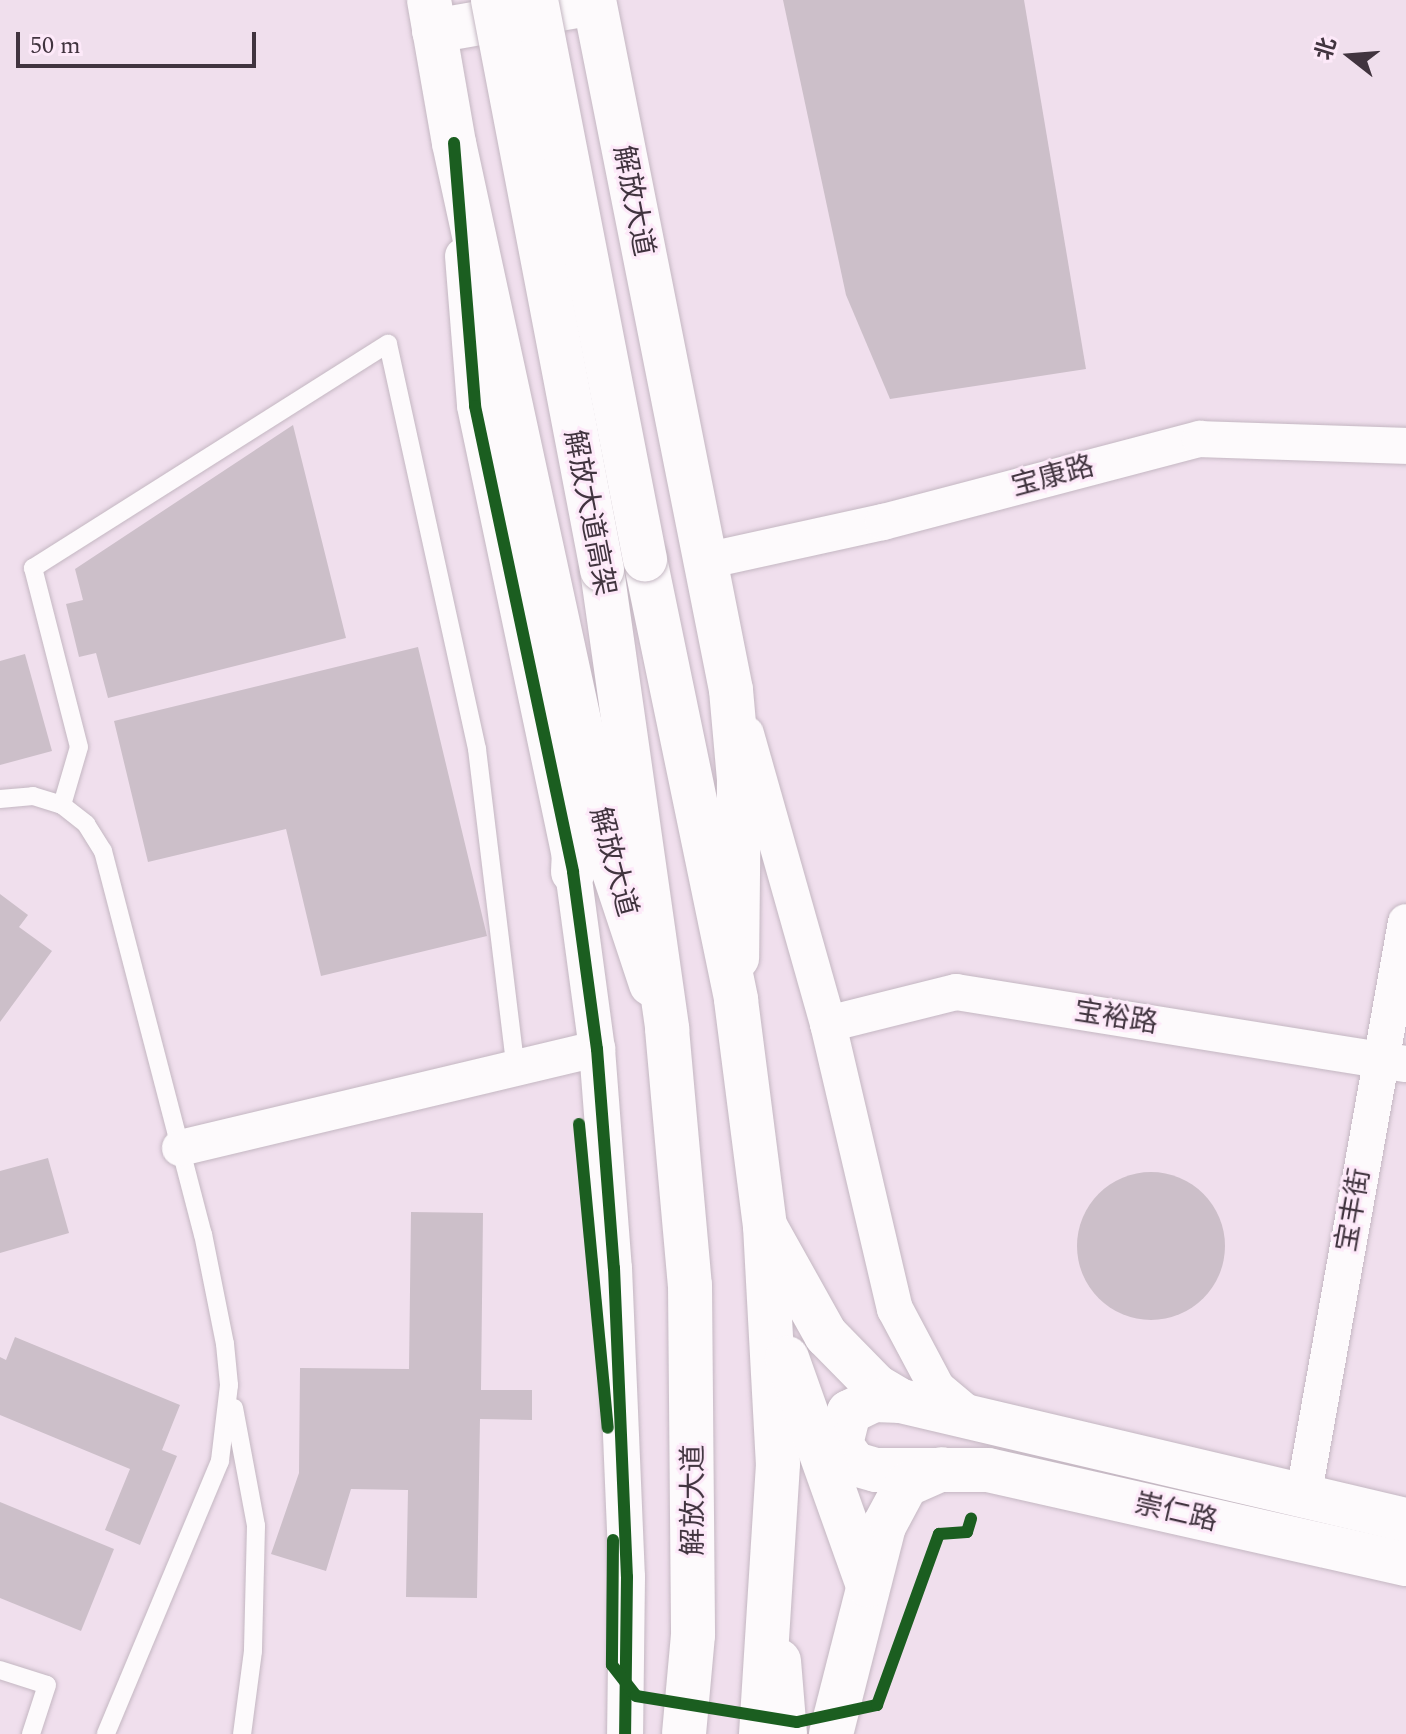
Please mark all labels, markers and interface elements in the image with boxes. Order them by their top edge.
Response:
scale bar [20,16,260,66]
north arrow [1310,16,1390,96]
text: 50 m [30,28,81,64]
text: 北 [1308,33,1346,64]
street label: 解放大道 [606,143,660,259]
street label: 解放大道高架 [556,427,622,599]
street label: 宝康路 [1008,450,1098,504]
street label: 解放大道 [582,804,644,920]
street label: 宝裕路 [1072,995,1160,1041]
street label: 宝丰街 [1330,1166,1378,1254]
street label: 解放大道 [677,1444,711,1556]
street label: 崇仁路 [1131,1487,1221,1539]

